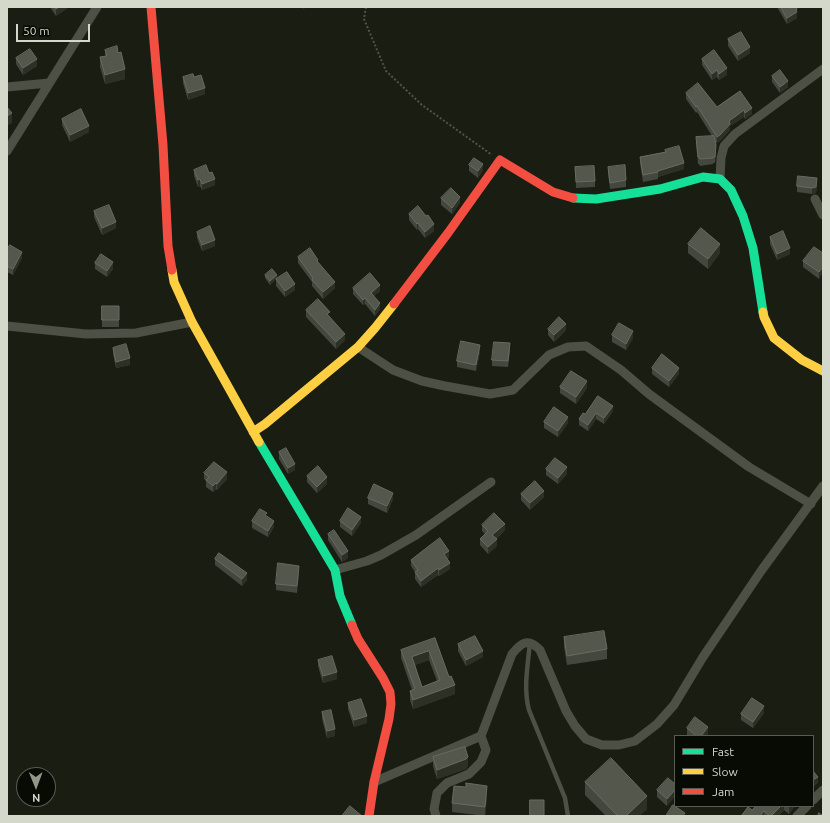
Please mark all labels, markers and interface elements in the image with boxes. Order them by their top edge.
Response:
scale bar [18,16,92,42]
text: 50 m [23,24,50,37]
legend [674,735,814,807]
text: Fast [712,745,734,758]
text: Slow [712,765,738,778]
north arrow [16,767,56,807]
text: Jam [712,785,734,798]
text: N [32,792,40,804]

